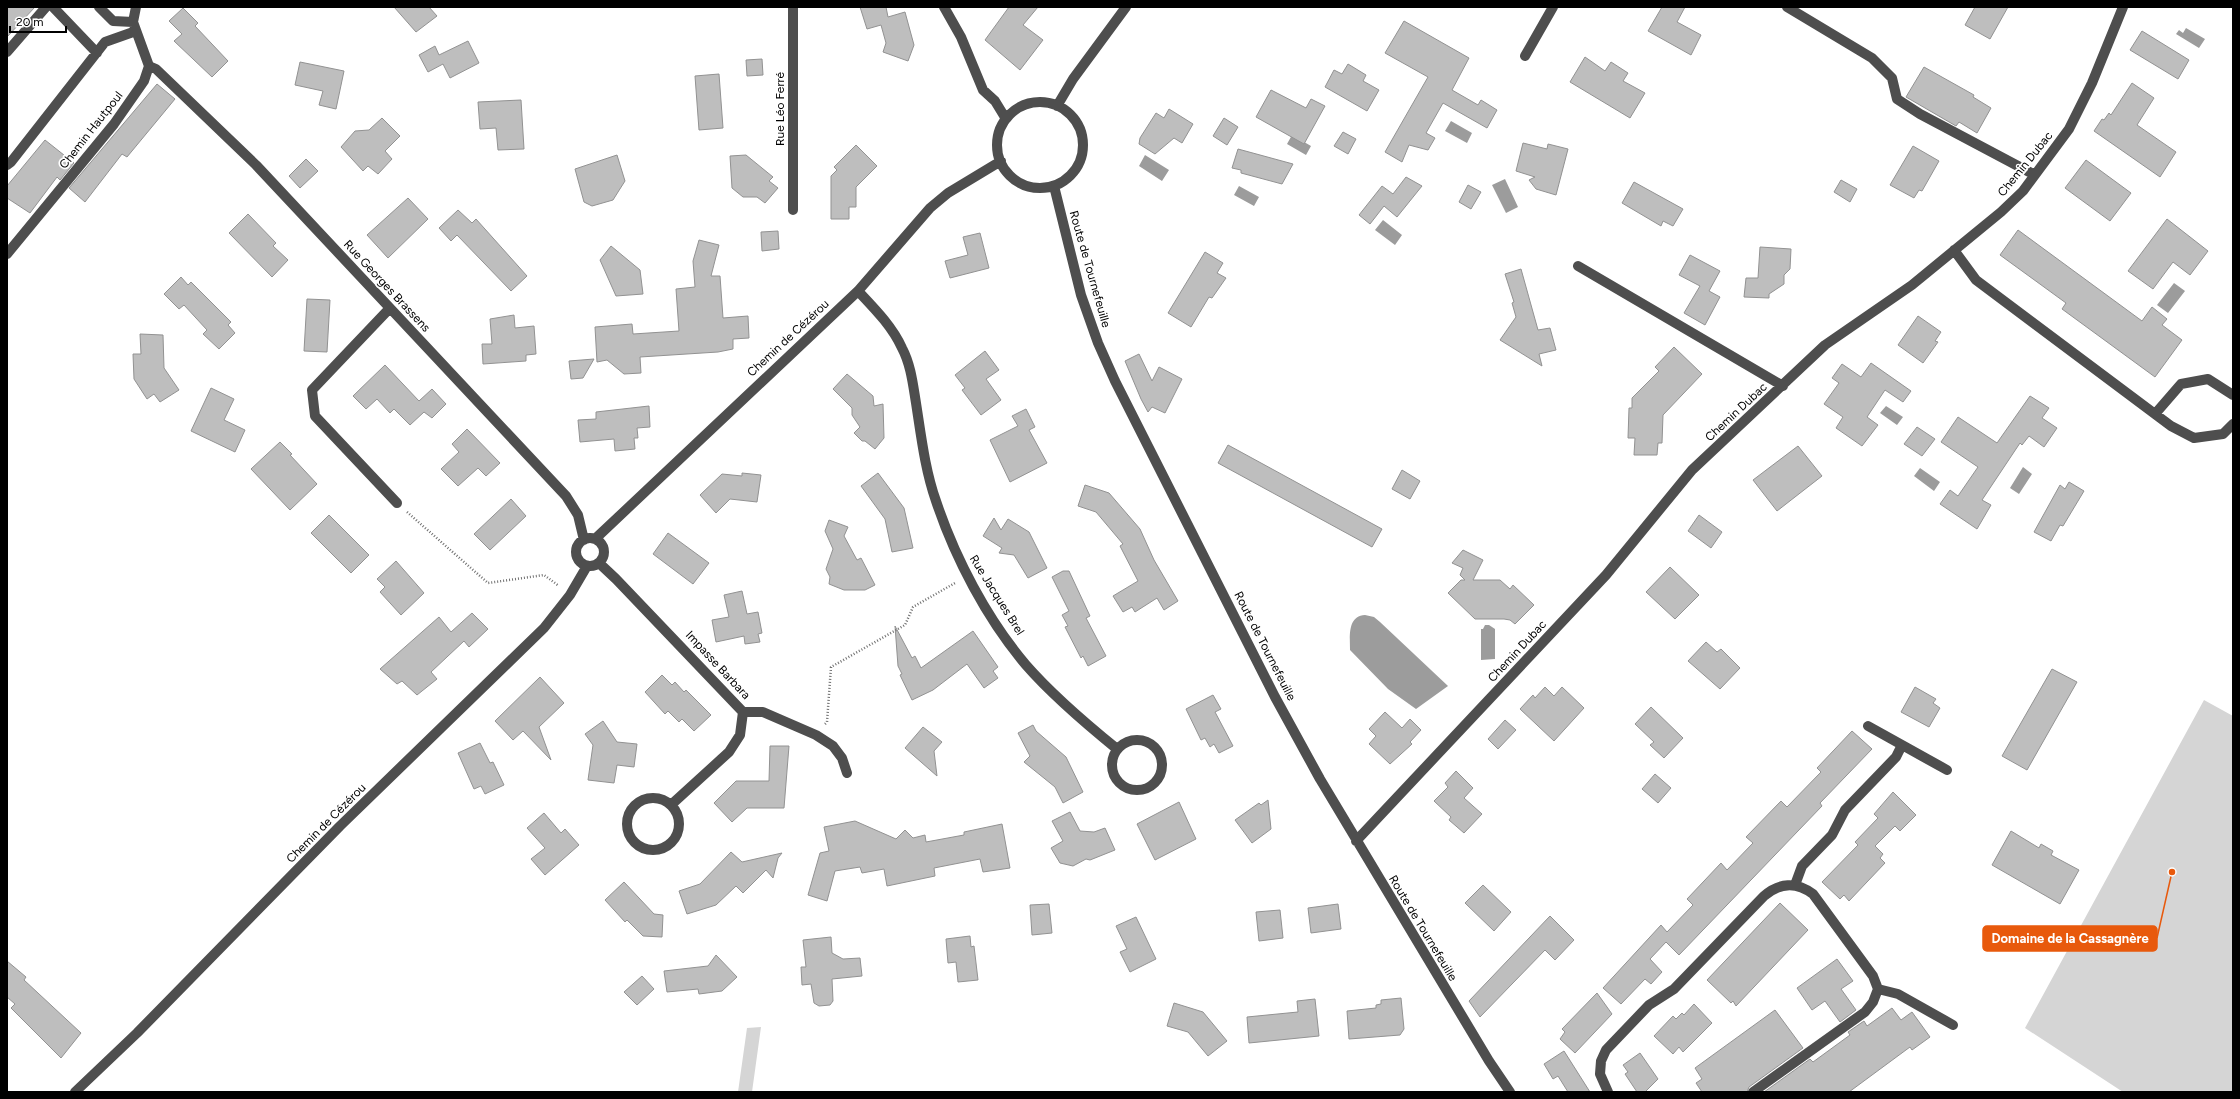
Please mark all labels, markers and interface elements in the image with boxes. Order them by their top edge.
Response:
scale bar [10,8,66,34]
text: 20 m [16,15,44,29]
street label: Rue Léo Ferré [773,72,787,146]
street label: Chemin Hautpoul [56,89,126,171]
street label: Chemin Dubac [1995,128,2056,199]
street label: Route de Tournefeuille [1067,209,1114,329]
street label: Rue Georges Brassens [341,237,433,335]
street label: Chemin de Cézérou [744,297,832,379]
street label: Chemin Dubac [1702,380,1770,444]
street label: Rue Jacques Brel [967,552,1027,638]
street label: Route de Tournefeuille [1231,589,1299,703]
street label: Chemin Dubac [1485,617,1549,685]
street label: Impasse Barbara [683,628,753,702]
street label: Chemin de Cézérou [283,780,369,866]
street label: Route de Tournefeuille [1386,873,1460,984]
callout: Domaine de la Cassagnère [1983,926,2157,951]
text: Domaine de la Cassagnère [1991,931,2149,946]

